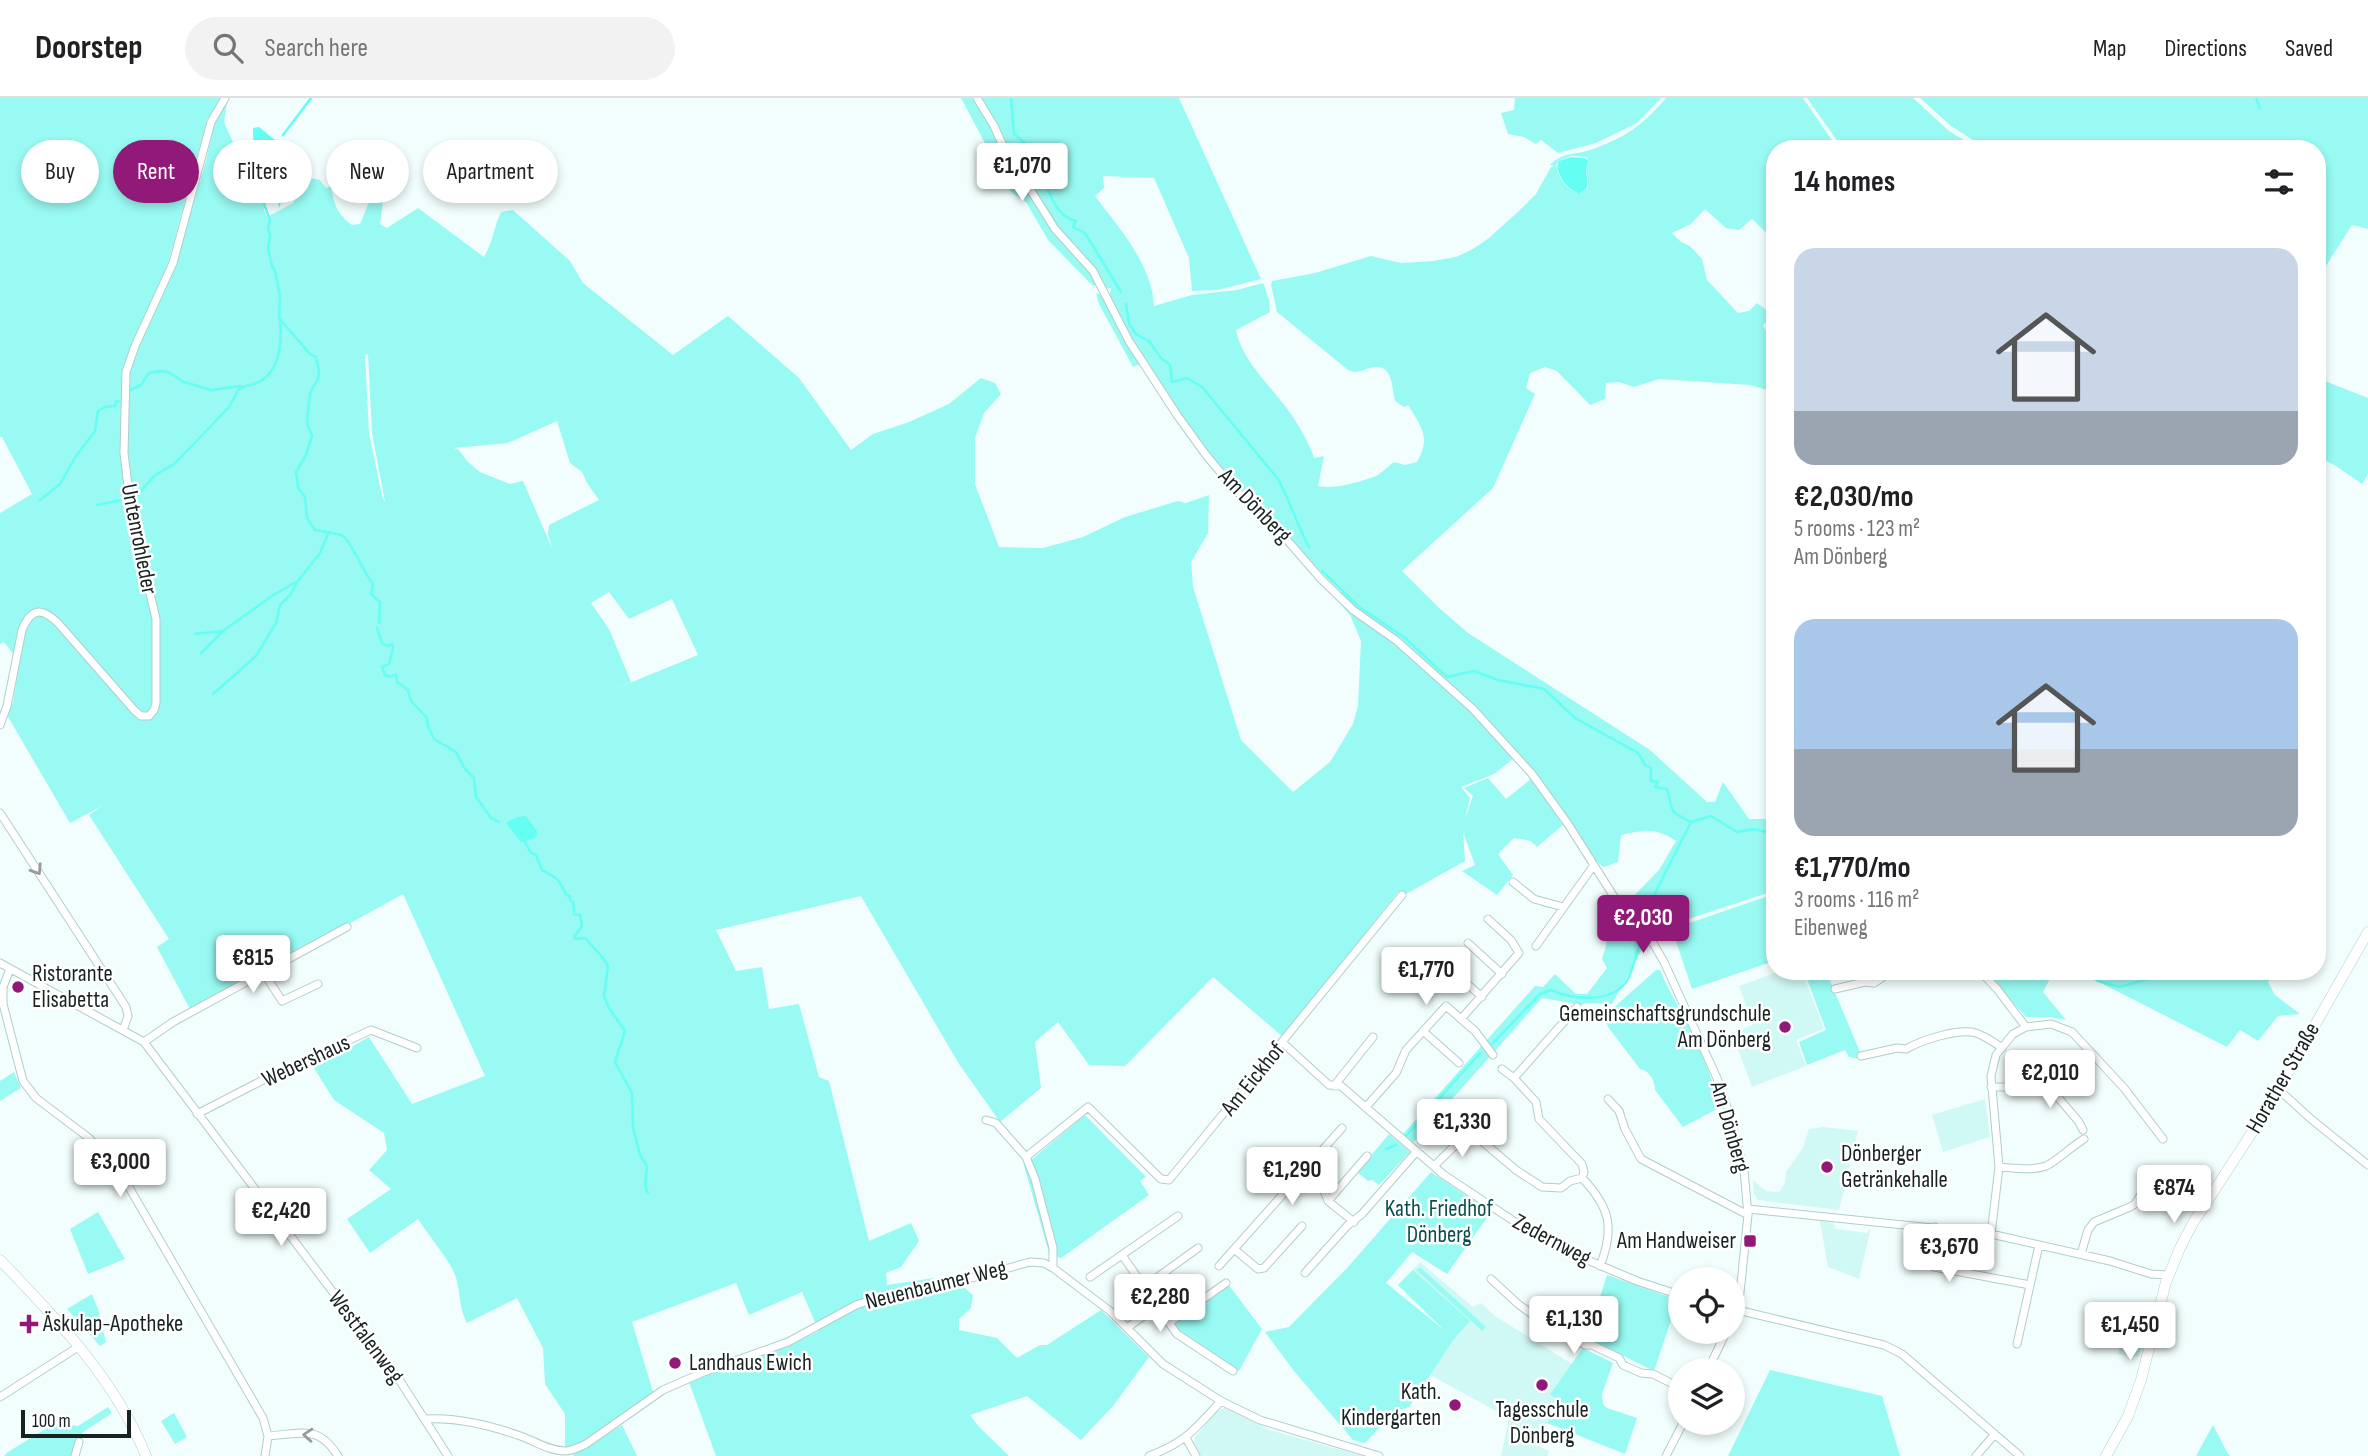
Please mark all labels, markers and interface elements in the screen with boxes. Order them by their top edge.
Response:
search box [185,17,675,80]
text: Doorstep [35,28,143,68]
icon: search [209,29,247,67]
text: Search here [265,33,368,64]
text: Map [2093,34,2126,63]
text: Directions [2164,34,2247,63]
text: Saved [2285,34,2333,63]
chip: Buy [21,140,99,203]
chip: Rent [113,140,199,203]
chip: Filters [213,140,312,203]
chip: New [326,140,409,203]
chip: Apartment [423,140,558,203]
pin: €1,070 [965,144,1079,203]
text: €1,070 [993,152,1051,180]
icon: filters [2260,163,2298,201]
text: 14 homes [1794,164,1895,200]
icon: home [1983,294,2109,420]
street label: Am Dönberg [1212,462,1297,549]
text: €2,030/mo [1794,479,1914,515]
street label: Untenrohleder [115,481,163,597]
text: 5 rooms · 123 m² [1794,515,1920,543]
text: Am Dönberg [1794,543,1887,571]
icon: home [1983,665,2109,791]
text: €1,770/mo [1794,850,1911,886]
one-way arrow [29,863,42,876]
text: 3 rooms · 116 m² [1794,886,1919,914]
pin: €2,030 [1586,896,1700,955]
text: €2,030 [1613,904,1673,932]
text: Eibenweg [1794,914,1868,942]
pin: €815 [212,936,294,995]
text: €815 [232,944,274,972]
pin: €1,770 [1369,948,1483,1007]
text: €1,770 [1397,956,1455,984]
place label: Ristorante Elisabetta [32,960,113,1014]
marker: Ristorante Elisabetta [10,979,26,995]
place label: Gemeinschaftsgrundschule Am Dönberg [1559,1000,1771,1054]
street label: Horather Straße [2240,1018,2326,1138]
marker: Gemeinschaftsgrundschule Am Dönberg [1777,1019,1793,1035]
street label: Webershaus [258,1029,354,1093]
street label: Am Eickhof [1214,1036,1291,1122]
pin: €2,010 [1993,1051,2107,1110]
text: €2,010 [2021,1059,2079,1087]
street label: Am Dönberg [1703,1077,1756,1176]
pin: €1,330 [1405,1100,1519,1159]
text: €1,330 [1433,1108,1491,1136]
pin: €3,000 [63,1140,177,1199]
place label: Dönberger Getränkehalle [1841,1140,1948,1194]
text: €3,000 [90,1148,150,1176]
pin: €1,290 [1235,1148,1349,1207]
text: €1,290 [1263,1156,1321,1184]
marker: Dönberger Getränkehalle [1819,1159,1835,1175]
pin: €874 [2133,1166,2215,1225]
text: €874 [2153,1174,2195,1202]
pin: €2,420 [224,1188,338,1248]
park label: Kath. Friedhof Dönberg [1385,1195,1494,1249]
text: €2,420 [251,1197,311,1225]
street label: Zedernweg [1508,1208,1596,1272]
pin: €3,670 [1892,1224,2006,1284]
place label: Am Handweiser [1616,1227,1736,1255]
marker: Am Handweiser [1742,1233,1758,1249]
text: €3,670 [1919,1233,1979,1261]
street label: Neuenbaumer Weg [862,1254,1010,1316]
map controls [1668,1267,1745,1435]
button: locate [1668,1267,1745,1344]
pin: €2,280 [1103,1274,1217,1334]
text: €2,280 [1130,1283,1190,1311]
street label: Westfalenweg [322,1285,410,1389]
pin: €1,130 [1517,1296,1631,1356]
pin: €1,450 [2073,1302,2187,1362]
text: €1,130 [1545,1305,1603,1333]
place label: Äskulap-Apotheke [42,1310,183,1338]
text: €1,450 [2101,1311,2159,1339]
marker: Äskulap-Apotheke [21,1316,37,1332]
place label: Landhaus Ewich [689,1349,812,1377]
marker: Landhaus Ewich [667,1355,683,1371]
button: layers [1668,1358,1745,1435]
marker: Tagesschule Dönberg [1534,1377,1550,1393]
place label: Kath. Kindergarten [1341,1378,1441,1432]
place label: Tagesschule Dönberg [1495,1396,1589,1450]
marker: Kath. Kindergarten [1447,1397,1463,1413]
scale bar [21,1407,131,1439]
text: 100 m [32,1410,71,1433]
one-way arrow [302,1428,313,1443]

